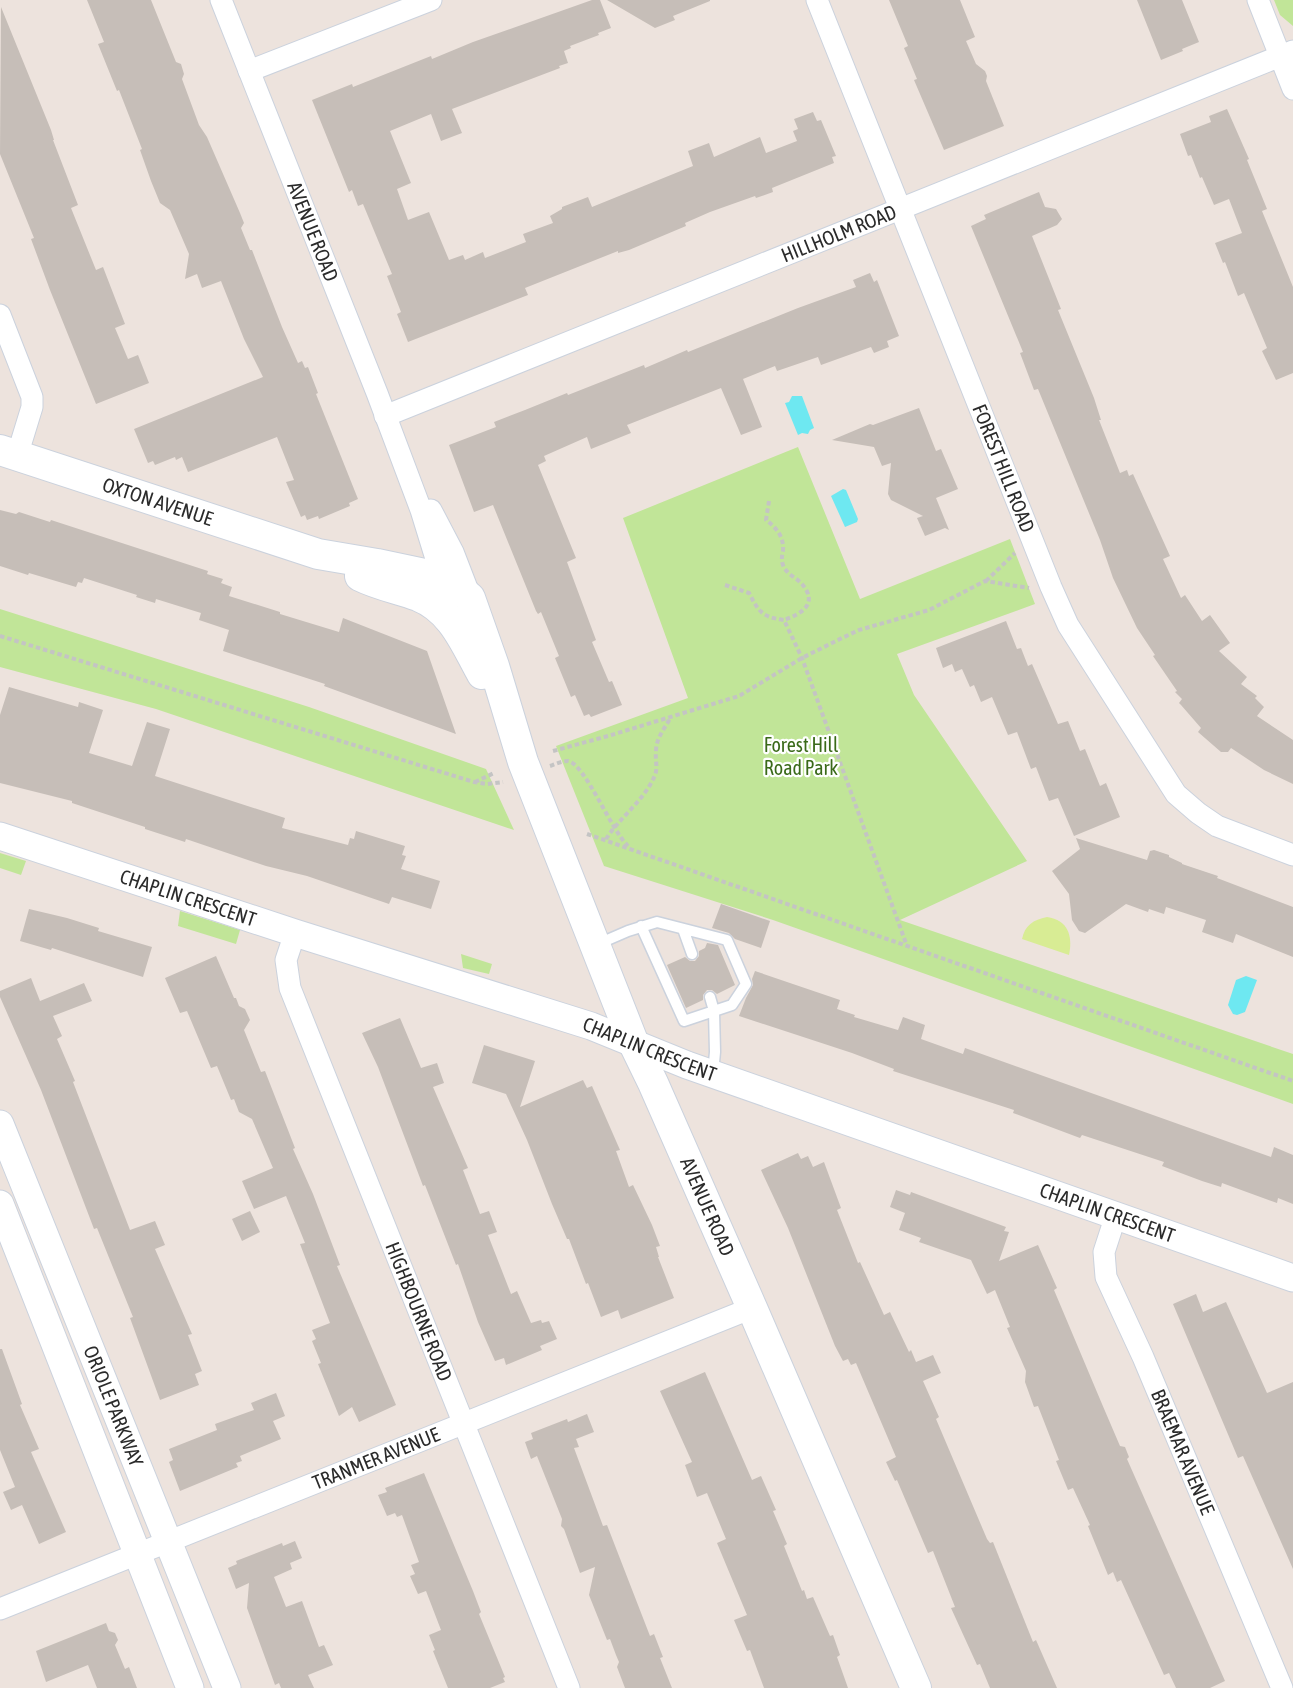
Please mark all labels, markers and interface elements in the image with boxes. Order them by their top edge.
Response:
street label: AVENUE ROAD [283,178,343,284]
street label: HILLHOLM ROAD [778,200,899,267]
street label: FOREST HILL ROAD [968,401,1040,535]
street label: OXTON AVENUE [100,472,217,530]
park label: Forest Hill Road Park [764,733,839,779]
street label: CHAPLIN CRESCENT [117,864,259,931]
street label: CHAPLIN CRESCENT [580,1012,720,1086]
street label: AVENUE ROAD [676,1154,740,1259]
street label: CHAPLIN CRESCENT [1037,1178,1178,1247]
street label: HIGHBOURNE ROAD [381,1239,457,1384]
street label: ORIOLE PARKWAY [79,1342,149,1470]
street label: BRAEMAR AVENUE [1147,1386,1220,1518]
street label: TRANMER AVENUE [309,1422,443,1494]

